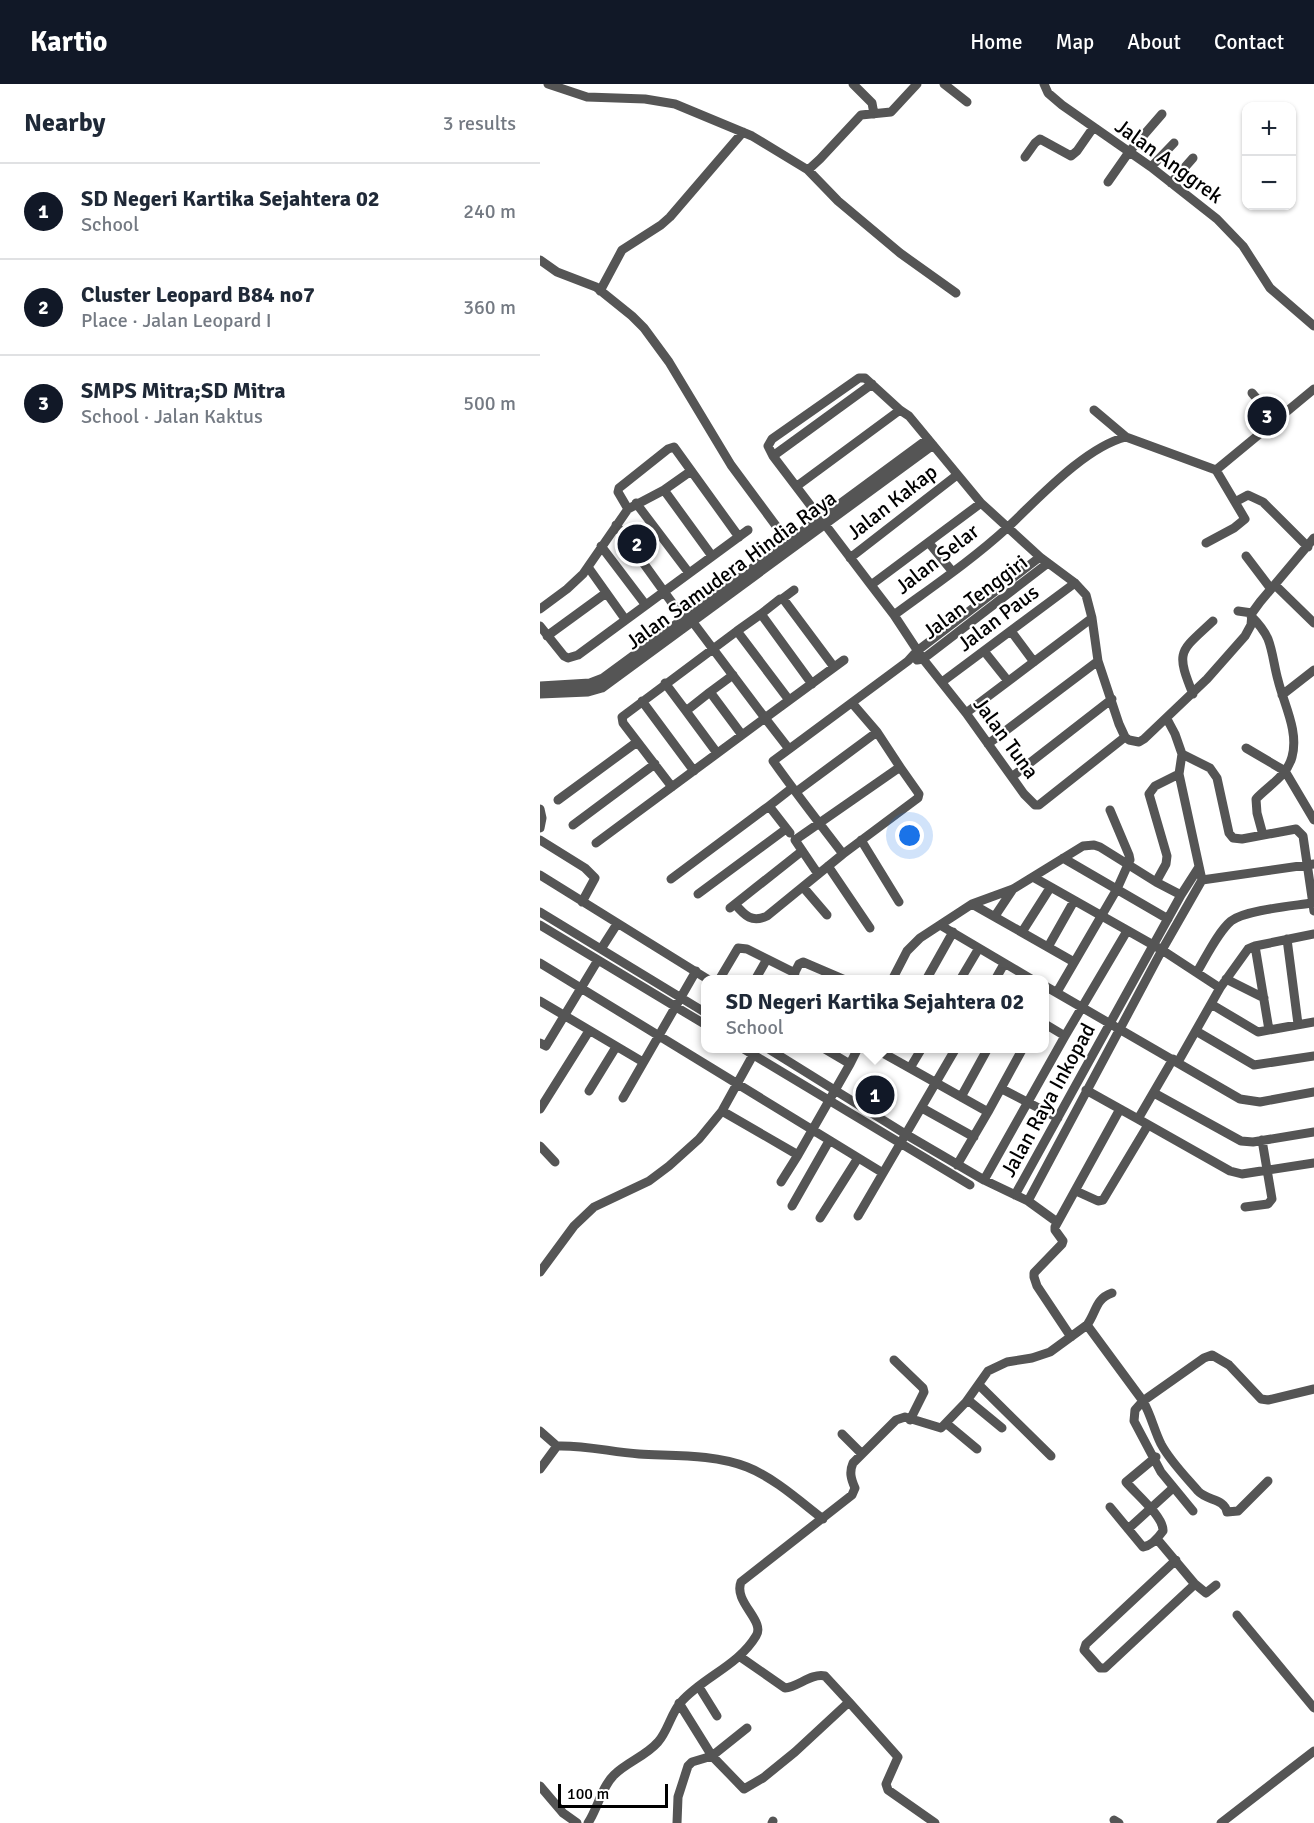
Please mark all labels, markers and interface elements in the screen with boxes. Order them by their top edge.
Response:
text: Kartio [30,25,107,59]
text: Home [970,29,1023,55]
text: Map [1056,29,1094,55]
text: About [1127,29,1181,55]
text: Contact [1214,29,1284,55]
map controls [1242,102,1296,210]
button: + [1242,102,1296,156]
text: Nearby [24,107,105,139]
text: 3 results [443,111,516,136]
street label: Jalan Anggrek [1110,113,1229,209]
button: − [1242,156,1296,210]
text: SD Negeri Kartika Sejahtera 02 [81,185,380,212]
text: 1 [38,199,49,224]
text: 240 m [463,199,516,224]
text: School [81,212,139,237]
text: Cluster Leopard B84 no7 [81,281,315,308]
text: 2 [38,295,49,320]
text: 360 m [463,295,516,320]
text: Place · Jalan Leopard I [81,308,272,333]
text: SMPS Mitra;SD Mitra [81,377,286,404]
text: 3 [38,391,49,416]
text: 500 m [463,391,516,416]
pin: 3 [1248,394,1286,438]
text: School · Jalan Kaktus [81,404,263,429]
street label: Jalan Kakap [841,459,943,545]
street label: Jalan Samudera Hindia Raya [621,485,841,655]
street label: Jalan Selar [890,518,984,600]
pin: 2 [618,522,656,566]
street label: Jalan Tenggiri [917,549,1033,645]
street label: Jalan Paus [952,579,1044,657]
street label: Jalan Tuna [968,692,1044,784]
your location [895,821,924,850]
popup [701,975,1049,1053]
text: SD Negeri Kartika Sejahtera 02 [726,988,1024,1015]
text: School [726,1015,784,1040]
street label: Jalan Raya Inkopad [995,1019,1101,1181]
pin: 1 [856,1072,894,1118]
scale bar [558,1781,668,1808]
text: 100 m [567,1784,609,1804]

